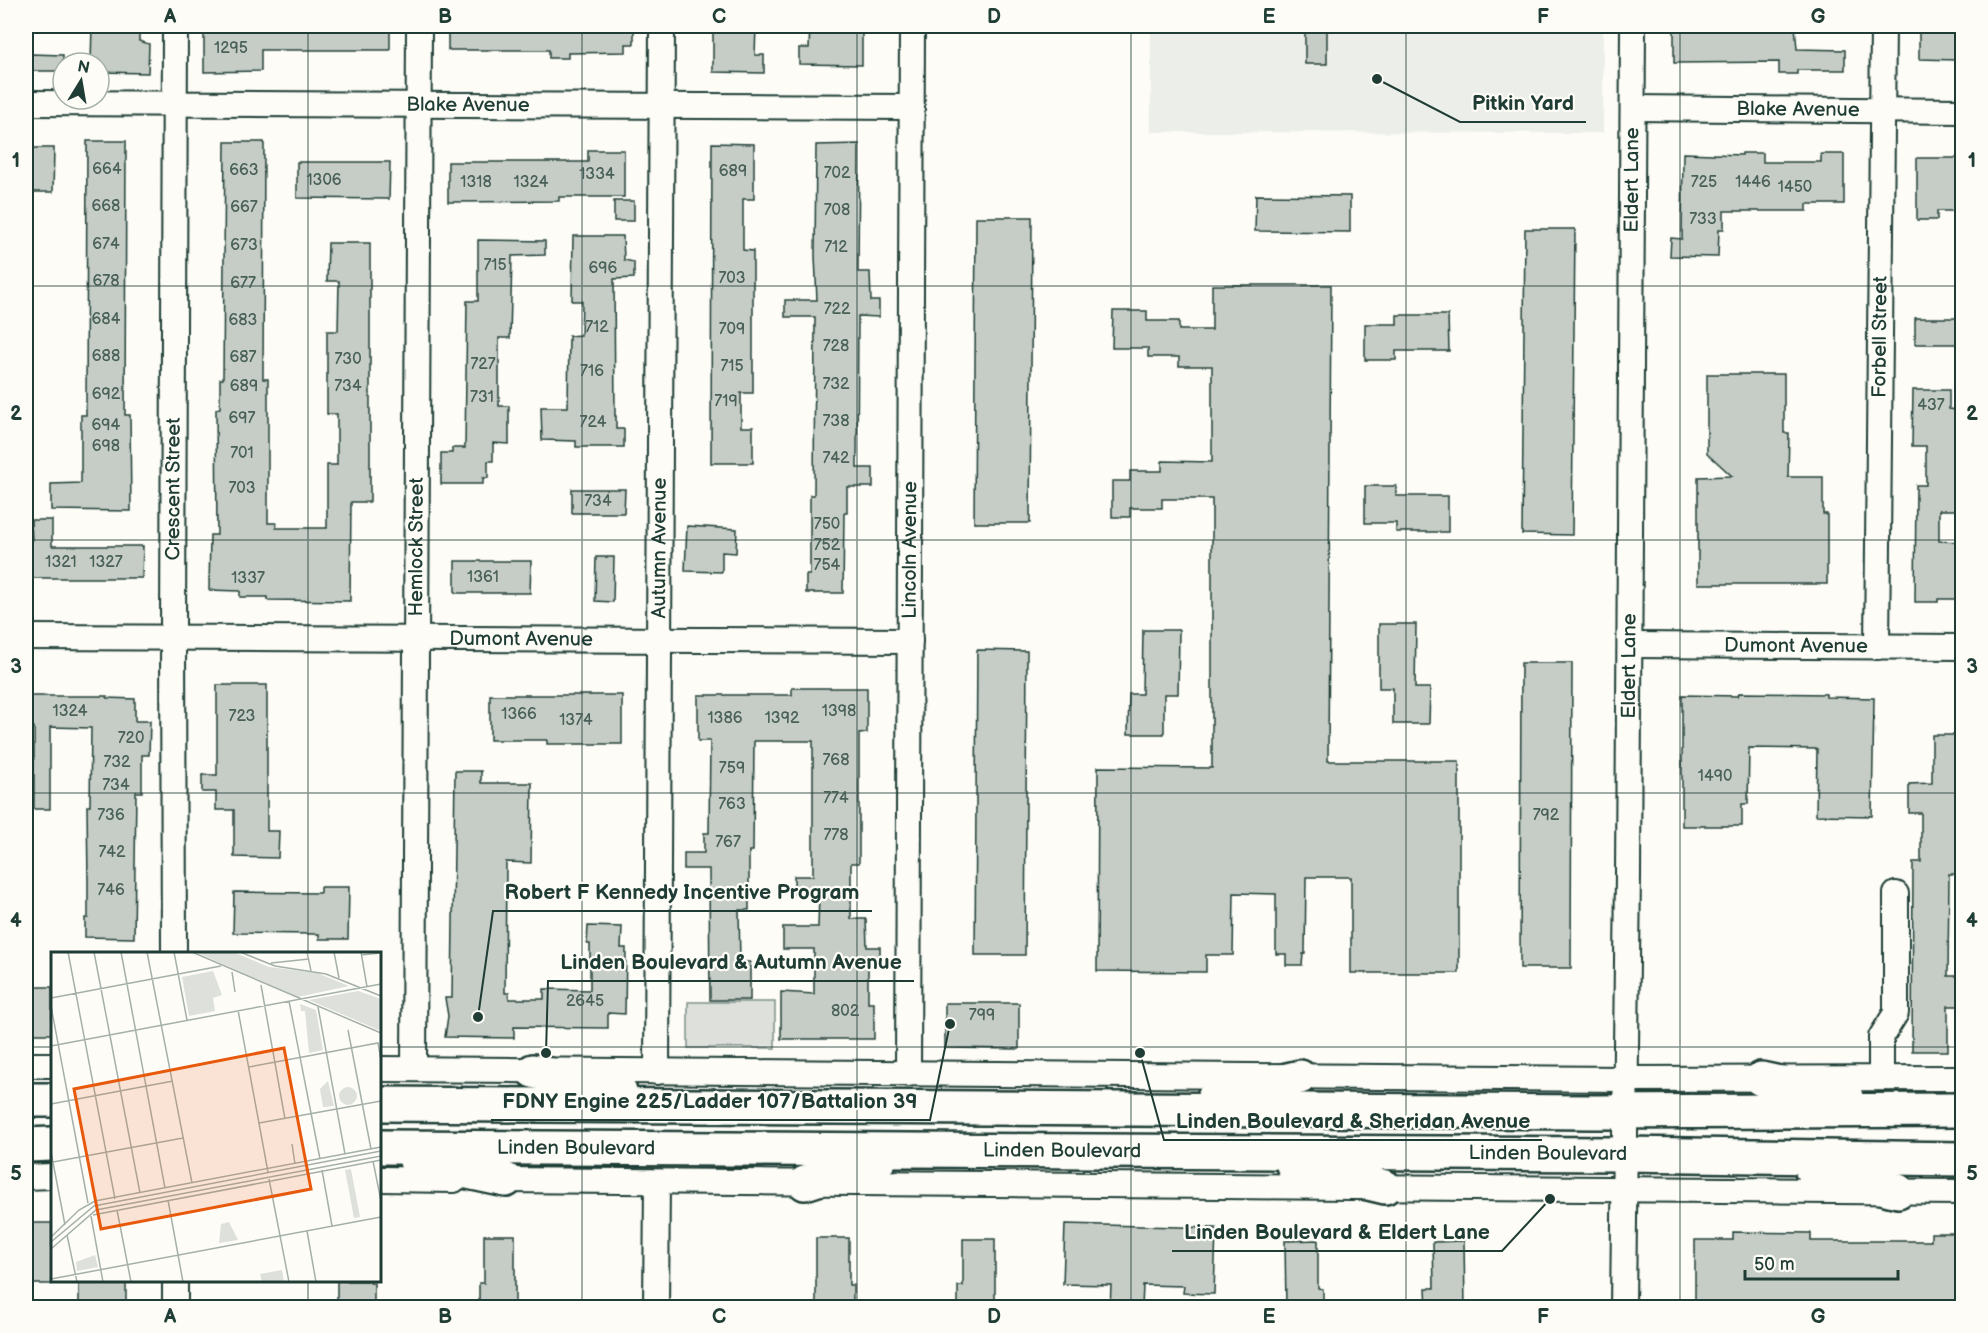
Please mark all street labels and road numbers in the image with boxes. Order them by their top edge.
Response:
street label: Blake Avenue [406,93,530,117]
street label: Blake Avenue [1736,97,1860,122]
street label: Eldert Lane [1620,127,1644,233]
street label: Forbell Street [1867,276,1893,398]
street label: Crescent Street [161,418,186,560]
street label: Hemlock Street [404,477,429,617]
street label: Autumn Avenue [647,477,672,618]
street label: Lincoln Avenue [898,481,922,619]
street label: Eldert Lane [1617,613,1642,719]
street label: Dumont Avenue [449,627,593,652]
street label: Dumont Avenue [1724,634,1868,658]
street label: Linden Boulevard [497,1136,655,1161]
street label: Linden Boulevard [983,1138,1141,1163]
street label: Linden Boulevard [1469,1141,1627,1166]

